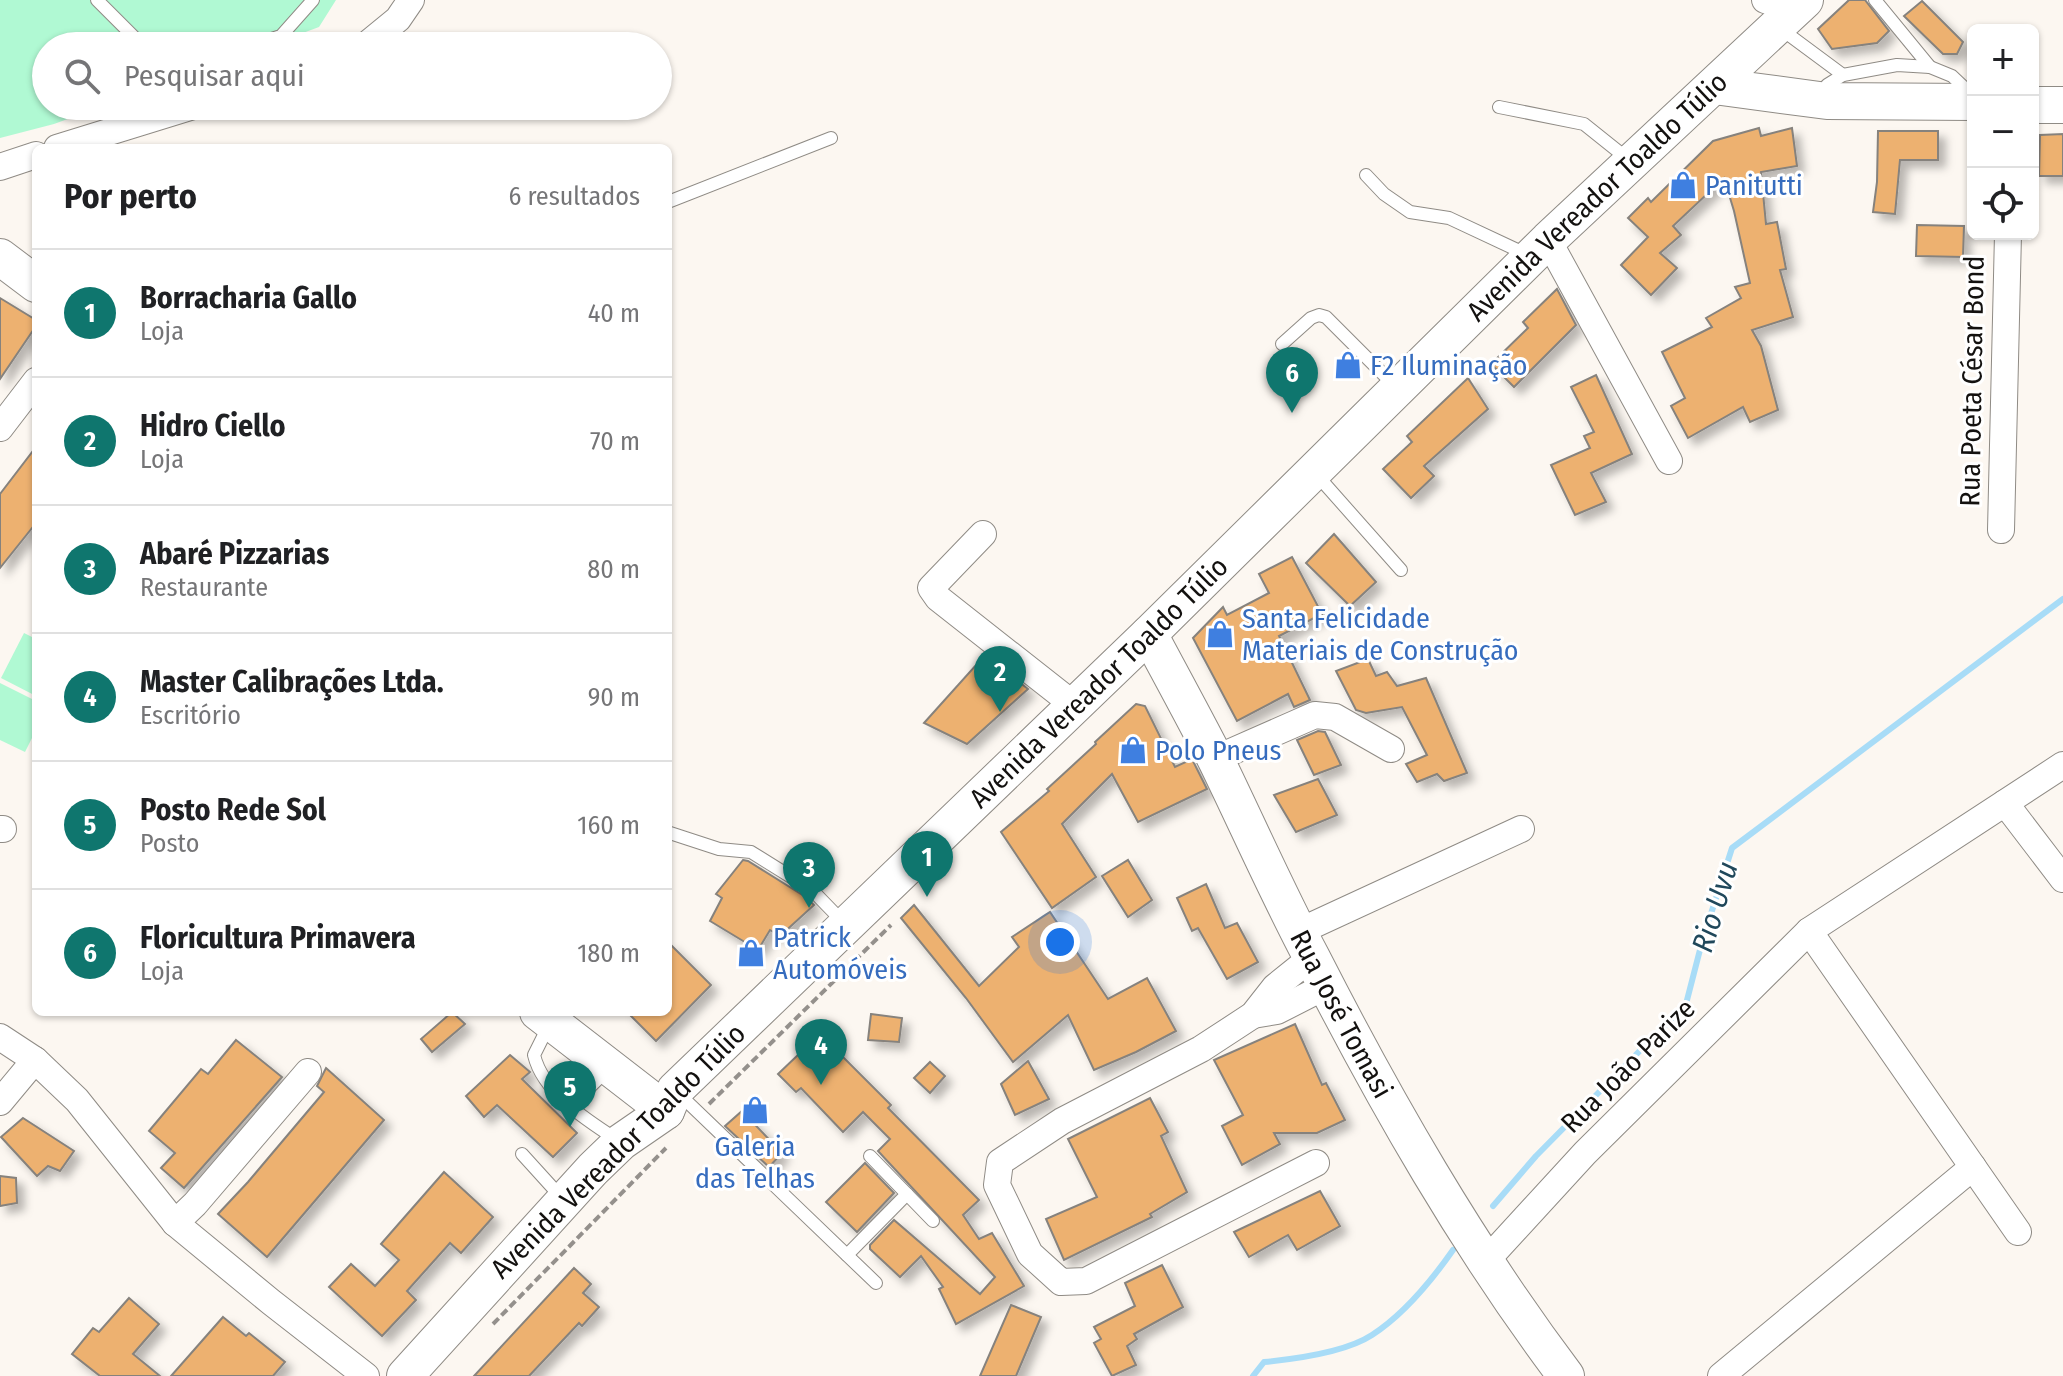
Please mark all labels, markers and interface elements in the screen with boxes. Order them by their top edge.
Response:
map controls [1967,24,2039,240]
button: + [1967,24,2039,96]
search box [32,32,672,120]
icon: search [60,54,104,98]
text: Pesquisar aqui [124,58,305,94]
street label: Avenida Vereador Toaldo Túlio [1460,65,1734,328]
button: − [1967,96,2039,168]
button: locate [1967,168,2039,240]
place label: Panitutti [1705,169,1803,202]
shop icon: Panitutti [1668,170,1698,200]
text: Por perto [64,176,197,217]
text: 6 resultados [508,181,640,212]
street label: Rua Poeta César Bond [1953,255,1991,507]
text: Borracharia Gallo [140,280,357,316]
text: 1 [85,298,96,329]
text: 40 m [588,298,640,329]
text: Loja [140,316,184,347]
pin: 6 [1266,347,1318,413]
place label: F2 Iluminação [1370,349,1528,382]
shop icon: F2 Iluminação [1333,350,1363,380]
text: Hidro Ciello [140,408,286,444]
text: 2 [84,426,96,457]
text: 70 m [590,426,640,457]
text: Loja [140,444,184,475]
text: Abaré Pizzarias [140,536,329,572]
street label: Avenida Vereador Toaldo Túlio [962,549,1234,814]
text: 3 [84,554,96,585]
text: 80 m [587,554,640,585]
text: Restaurante [140,572,268,603]
place label: Santa Felicidade Materiais de Construção [1242,602,1519,667]
shop icon: Santa Felicidade Materiais de Construção [1205,619,1235,649]
pin: 2 [974,646,1026,712]
text: Master Calibrações Ltda. [140,664,444,700]
text: 4 [83,682,97,713]
text: 90 m [588,682,640,713]
text: Escritório [140,700,241,731]
place label: Polo Pneus [1155,734,1281,767]
shop icon: Polo Pneus [1118,735,1148,765]
text: Posto Rede Sol [140,792,326,828]
text: 5 [84,810,96,841]
text: 160 m [577,810,640,841]
text: Posto [140,828,199,859]
pin: 1 [901,831,953,897]
pin: 3 [783,842,835,908]
water label: Rio Uvu [1684,857,1746,957]
text: Floricultura Primavera [140,920,416,956]
place label: Patrick Automóveis [773,921,907,986]
your location [1040,922,1080,962]
street label: Rua José Tomasi [1284,924,1400,1104]
text: 6 [83,938,97,969]
text: 180 m [577,938,640,969]
shop icon: Patrick Automóveis [736,938,766,968]
text: Loja [140,956,184,987]
street label: Rua João Parize [1554,992,1702,1140]
street label: Avenida Vereador Toaldo Túlio [484,1017,752,1285]
pin: 4 [795,1019,847,1085]
pin: 5 [544,1061,596,1127]
shop icon: Galeria das Telhas [740,1095,770,1125]
place label: Galeria das Telhas [695,1130,815,1195]

